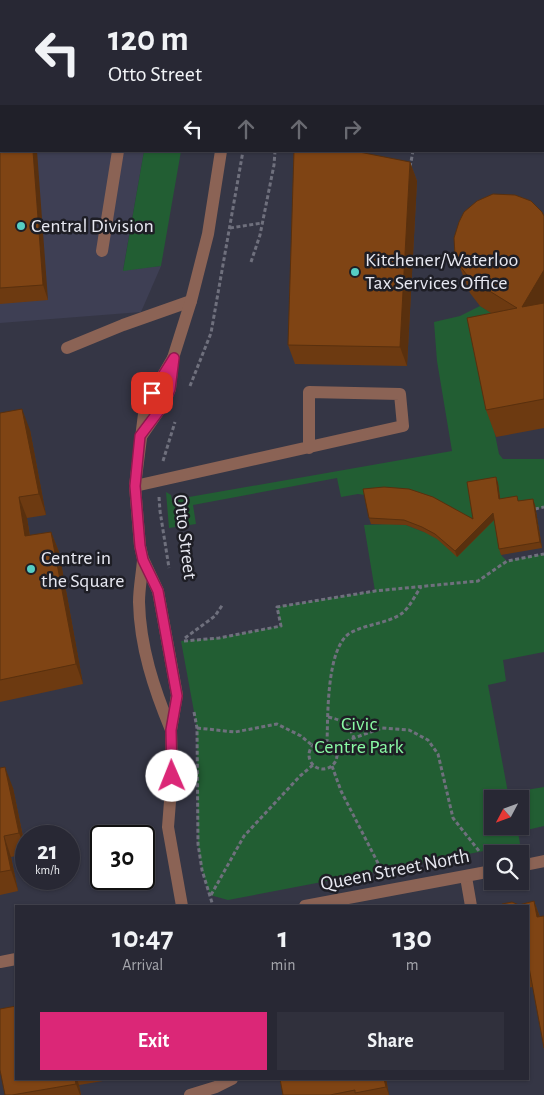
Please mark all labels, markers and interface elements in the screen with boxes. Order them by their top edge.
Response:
icon: left [25,20,90,85]
text: 120 m [108,22,189,57]
text: Otto Street [108,63,202,85]
icon: left [179,115,207,143]
icon: ahead [232,115,260,143]
icon: ahead [285,115,313,143]
icon: right [338,115,366,143]
place label: Central Division [31,216,154,236]
marker: Central Division [15,220,27,232]
place label: Kitchener/Waterloo Tax Services Office [365,250,518,293]
marker: Kitchener/Waterloo Tax Services Office [349,266,361,278]
pin [131,372,173,414]
icon: arrive [138,379,166,407]
street label: Otto Street [170,493,200,581]
place label: Centre in the Square [41,548,124,591]
marker: Centre in the Square [25,563,37,575]
park label: Civic Centre Park [314,714,404,757]
position arrow [145,749,197,801]
north arrow [484,790,529,835]
map controls [484,790,529,890]
speed limit sign: 30 [90,825,155,890]
text: 21 [37,839,58,864]
button: search [484,845,529,890]
street label: Queen Street North [319,846,471,894]
text: km/h [35,864,60,876]
text: 10:47 [112,923,173,953]
text: 1 [278,923,288,953]
text: 130 [393,923,432,953]
text: Arrival [122,957,163,973]
text: min [271,957,295,973]
text: m [406,957,419,973]
button: Exit [40,1012,267,1070]
button: Share [277,1012,504,1070]

